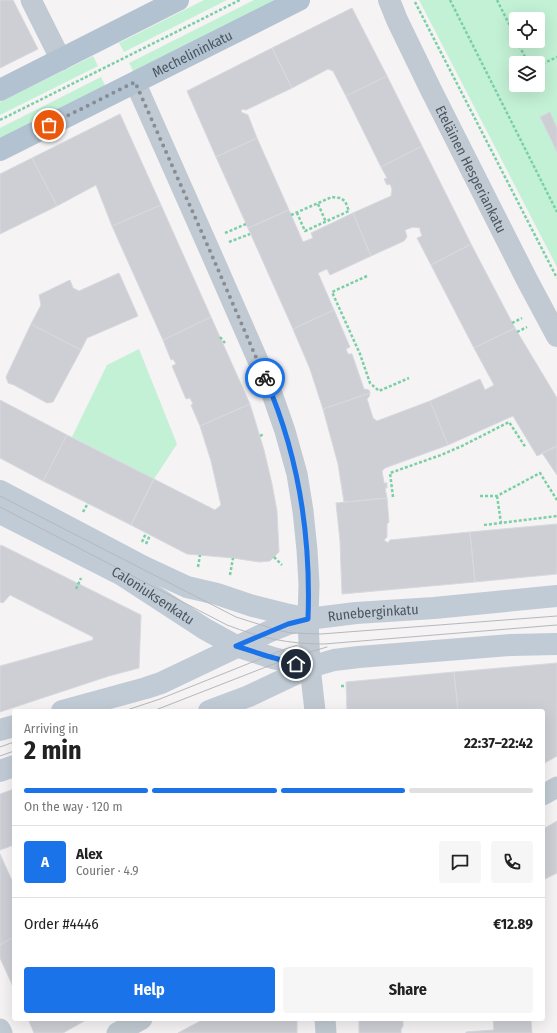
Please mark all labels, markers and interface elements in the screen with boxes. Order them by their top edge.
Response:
map controls [509,12,545,92]
button: locate [509,12,545,48]
street label: Mechelininkatu [149,27,235,81]
button: layers [509,56,545,92]
street label: Eteläinen Hesperiankatu [431,103,510,236]
pin [32,108,66,142]
icon: bag [38,114,60,136]
courier [245,358,285,398]
icon: bike [254,367,276,389]
street label: Caloniuksenkatu [109,563,197,629]
street label: Runeberginkatu [327,601,419,625]
pin [279,647,313,681]
icon: home [285,653,307,675]
text: Arriving in [24,721,78,736]
text: 22:37–22:42 [464,734,533,752]
text: 2 min [24,735,82,766]
text: On the way · 120 m [24,799,122,814]
button: chat [439,841,481,883]
button: phone [491,841,533,883]
text: Alex [76,845,103,863]
text: A [41,853,49,871]
text: Courier · 4.9 [76,863,139,878]
text: Order #4446 [24,915,99,933]
text: €12.89 [493,915,533,933]
button: Help [24,967,275,1013]
button: Share [283,967,533,1013]

